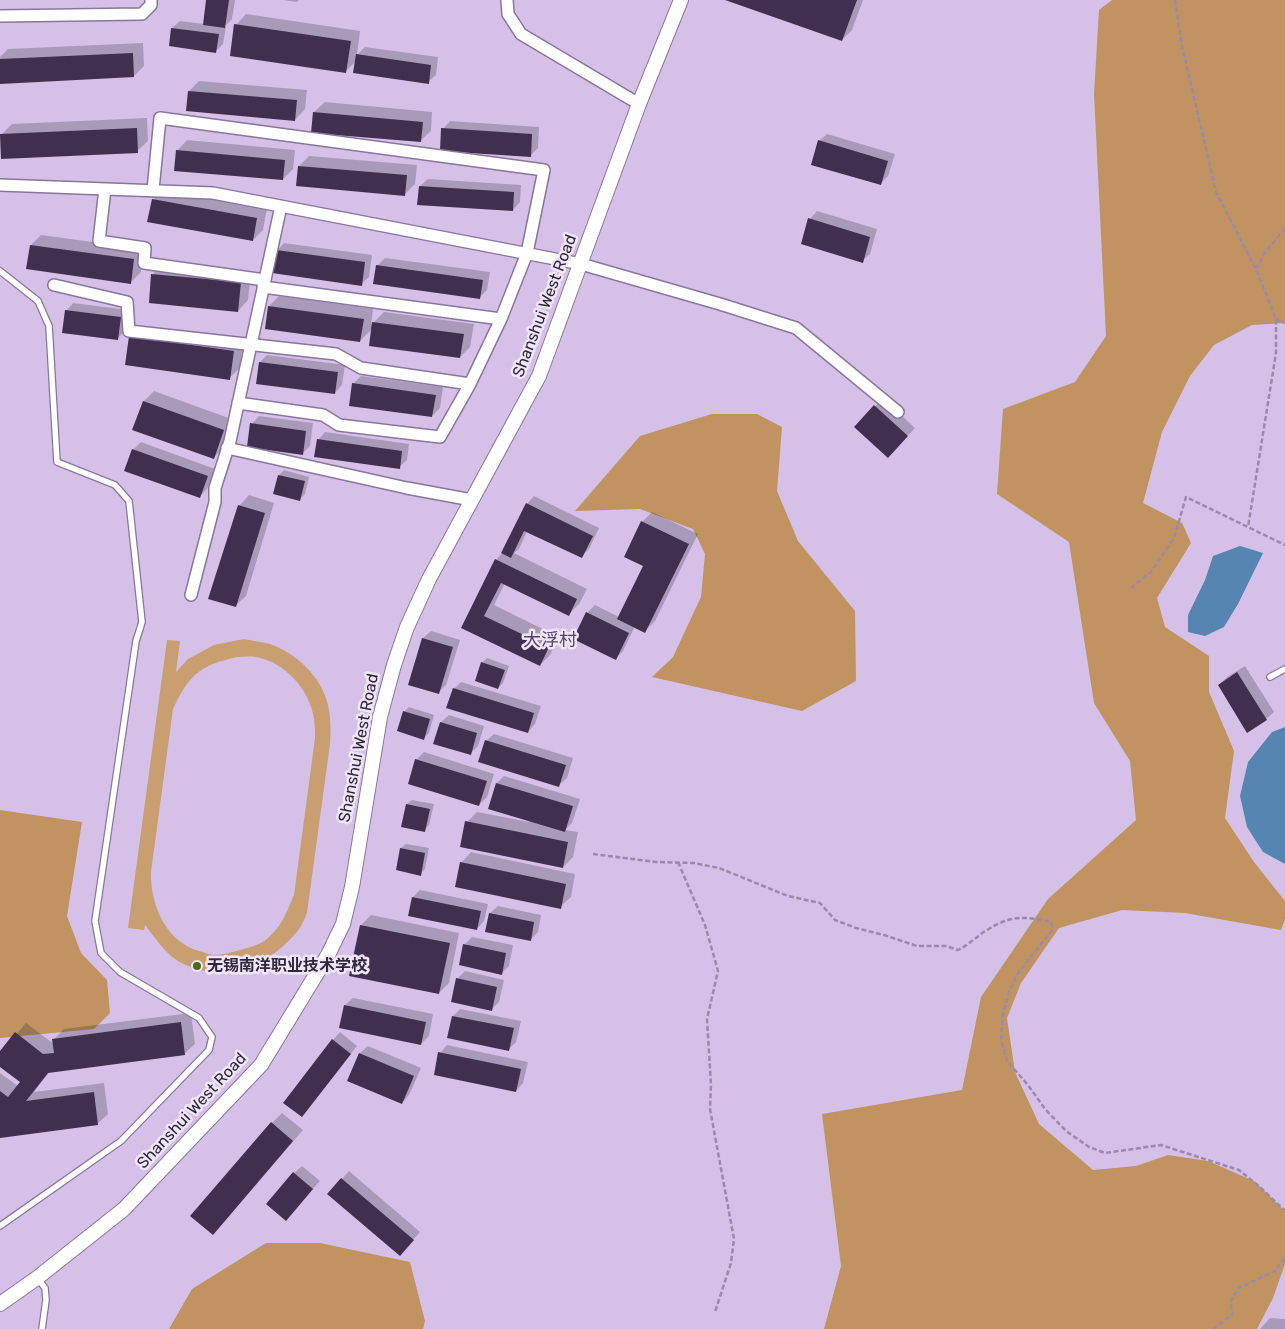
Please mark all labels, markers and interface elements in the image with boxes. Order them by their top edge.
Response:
street label: Shanshui West Road [509,232,581,380]
district label: 大浮村 [523,630,577,652]
street label: Shanshui West Road [335,672,383,824]
place label: 无锡南洋职业技术学校 [207,956,367,976]
marker: 无锡南洋职业技术学校 [191,960,203,972]
street label: Shanshui West Road [133,1049,251,1173]

